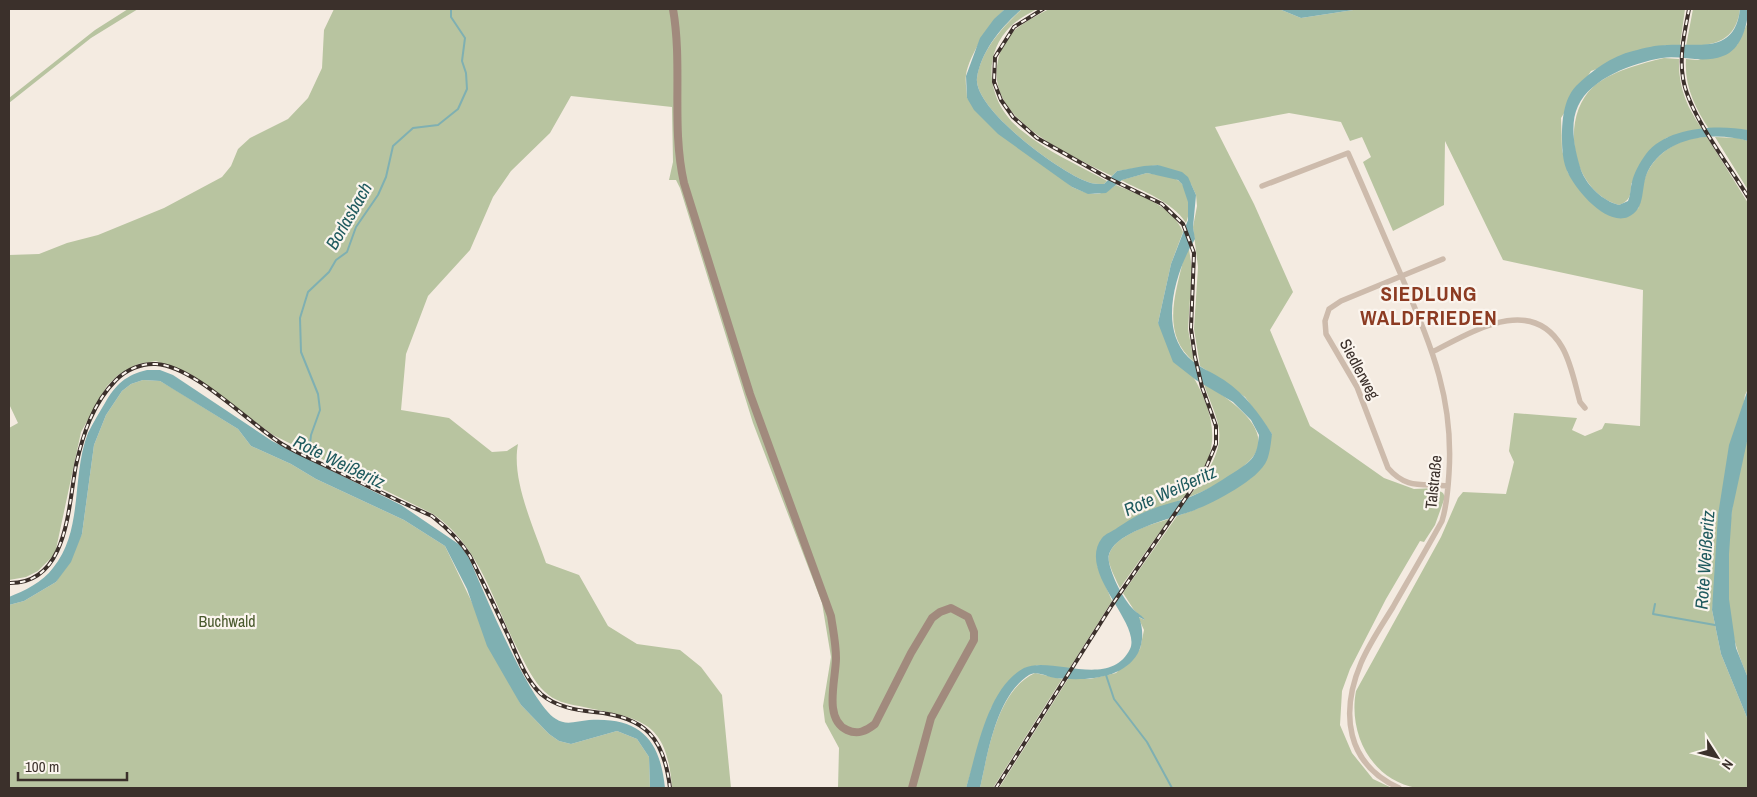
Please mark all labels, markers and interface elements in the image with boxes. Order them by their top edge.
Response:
water label: Borlasbach [319,178,378,254]
district label: SIEDLUNG WALDFRIEDEN [1360,279,1498,332]
street label: Siedlerweg [1335,335,1385,404]
water label: Rote Weißeritz [289,429,390,495]
street label: Talstraße [1419,454,1447,510]
water label: Rote Weißeritz [1120,459,1221,522]
water label: Rote Weißeritz [1689,509,1720,610]
park label: Buchwald [199,610,255,632]
north arrow [1692,732,1742,782]
scale bar [18,750,126,782]
text: 100 m [25,756,59,777]
text: N [1718,756,1737,773]

